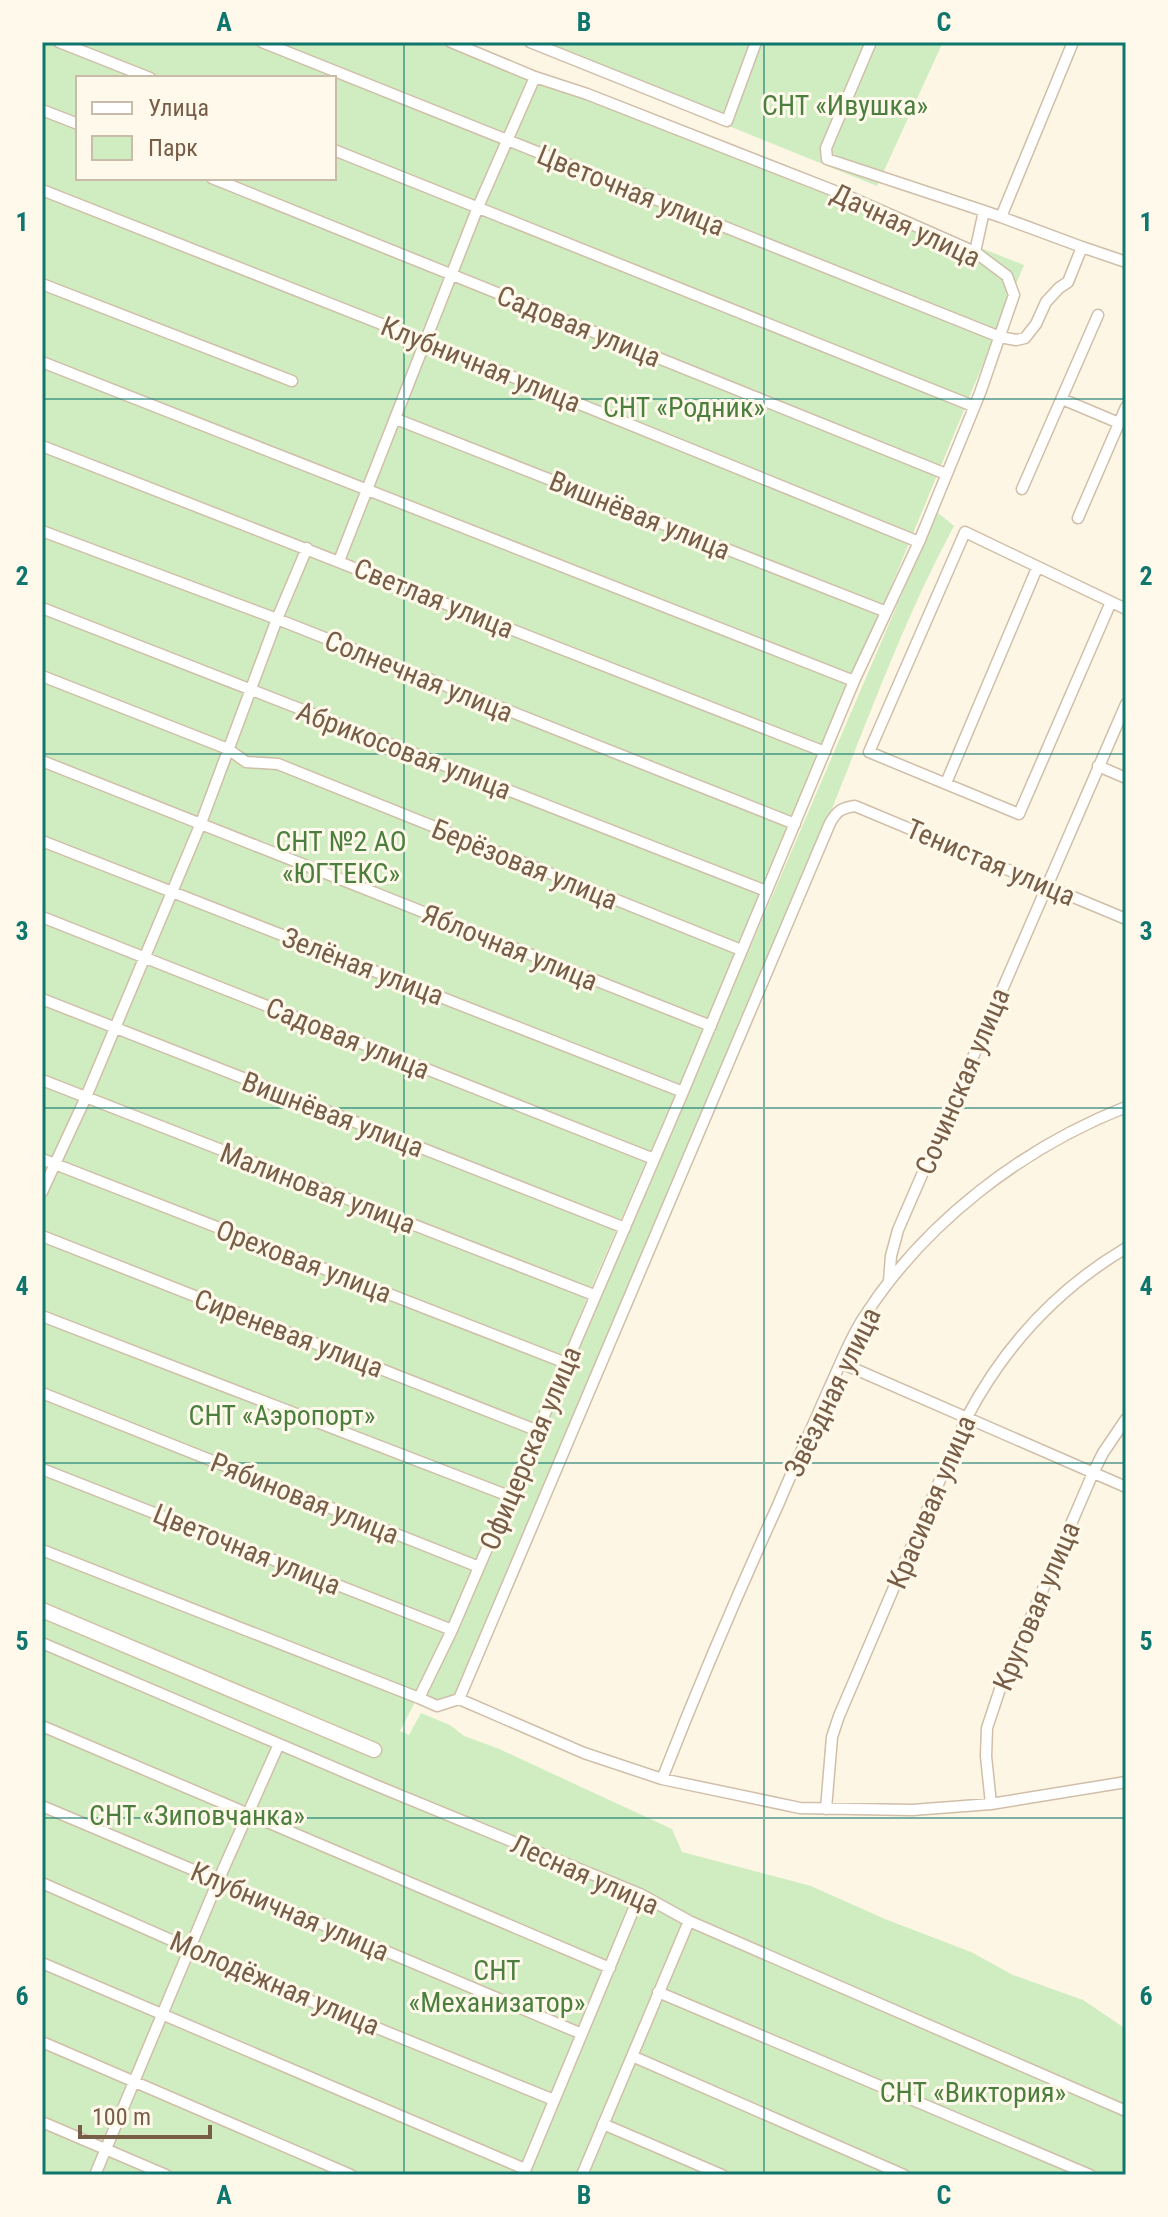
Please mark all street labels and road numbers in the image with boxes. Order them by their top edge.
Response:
street label: Цветочная улица [532,138,729,243]
street label: Дачная улица [826,177,986,274]
street label: Садовая улица [492,279,665,374]
street label: Клубничная улица [376,309,585,420]
street label: Вишнёвая улица [545,464,735,567]
street label: Светлая улица [349,551,518,645]
street label: Солнечная улица [320,624,518,729]
street label: Абрикосовая улица [292,694,516,807]
street label: Берёзовая улица [427,812,622,917]
street label: Тенистая улица [901,812,1080,913]
street label: Яблочная улица [417,897,602,998]
street label: Зелёная улица [277,921,448,1012]
street label: Сочинская улица [908,983,1017,1179]
street label: Садовая улица [261,991,434,1086]
street label: Вишнёвая улица [237,1065,428,1164]
street label: Малиновая улица [215,1136,420,1241]
street label: Ореховая улица [212,1213,396,1310]
street label: Сиреневая улица [190,1282,388,1385]
street label: Звёздная улица [777,1302,888,1482]
street label: Офицерская улица [473,1342,588,1555]
street label: Красивая улица [880,1411,983,1594]
street label: Рябиновая улица [206,1446,404,1551]
street label: Цветочная улица [148,1497,345,1602]
street label: Круговая улица [986,1517,1087,1696]
street label: Лесная улица [506,1827,664,1922]
street label: Клубничная улица [186,1855,394,1968]
street label: Молодёжная улица [165,1924,385,2042]

